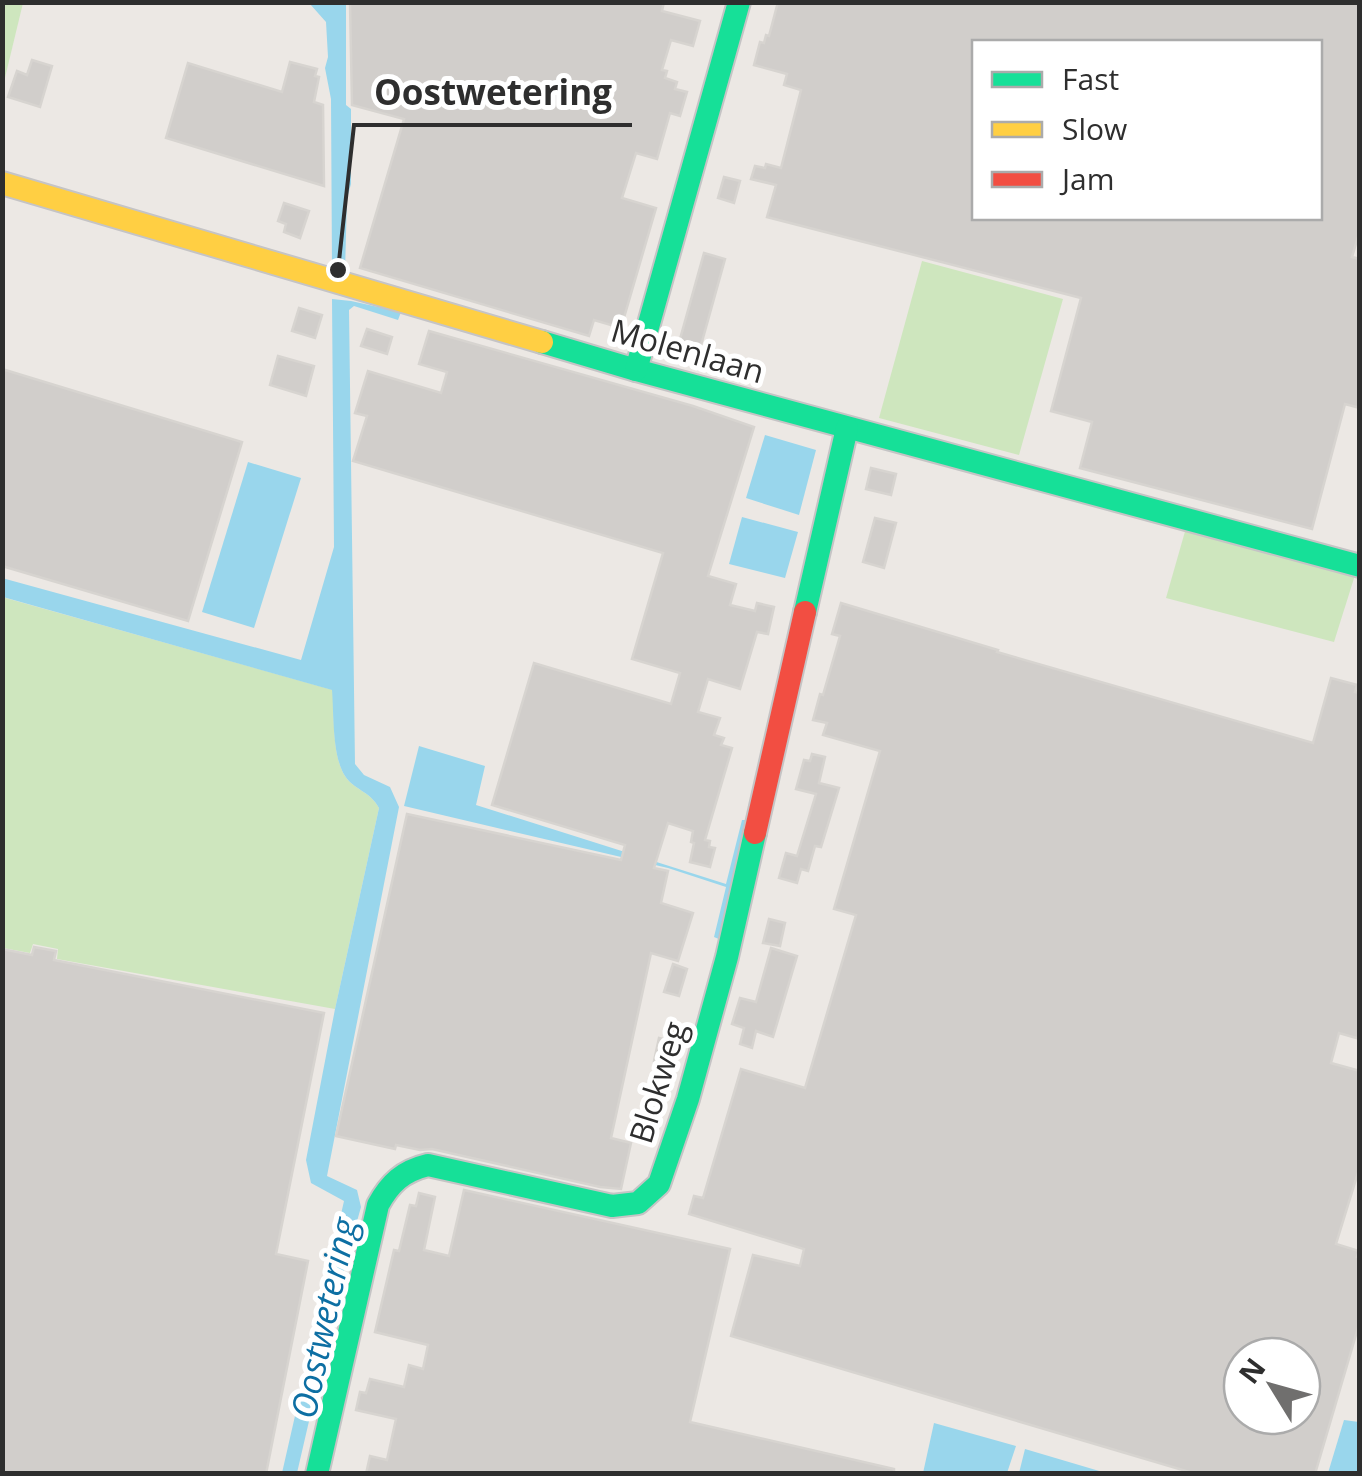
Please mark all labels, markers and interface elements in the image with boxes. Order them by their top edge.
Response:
legend [972,40,1322,220]
text: Fast [1062,58,1119,99]
callout: Oostwetering [354,60,632,125]
text: Oostwetering [374,68,612,115]
text: Slow [1062,108,1127,149]
text: Jam [1059,158,1115,199]
street label: Molenlaan [607,308,769,392]
street label: Blokweg [618,1016,696,1148]
water label: Oostwetering [279,1212,368,1423]
north arrow [1222,1336,1322,1436]
text: N [1229,1350,1273,1391]

